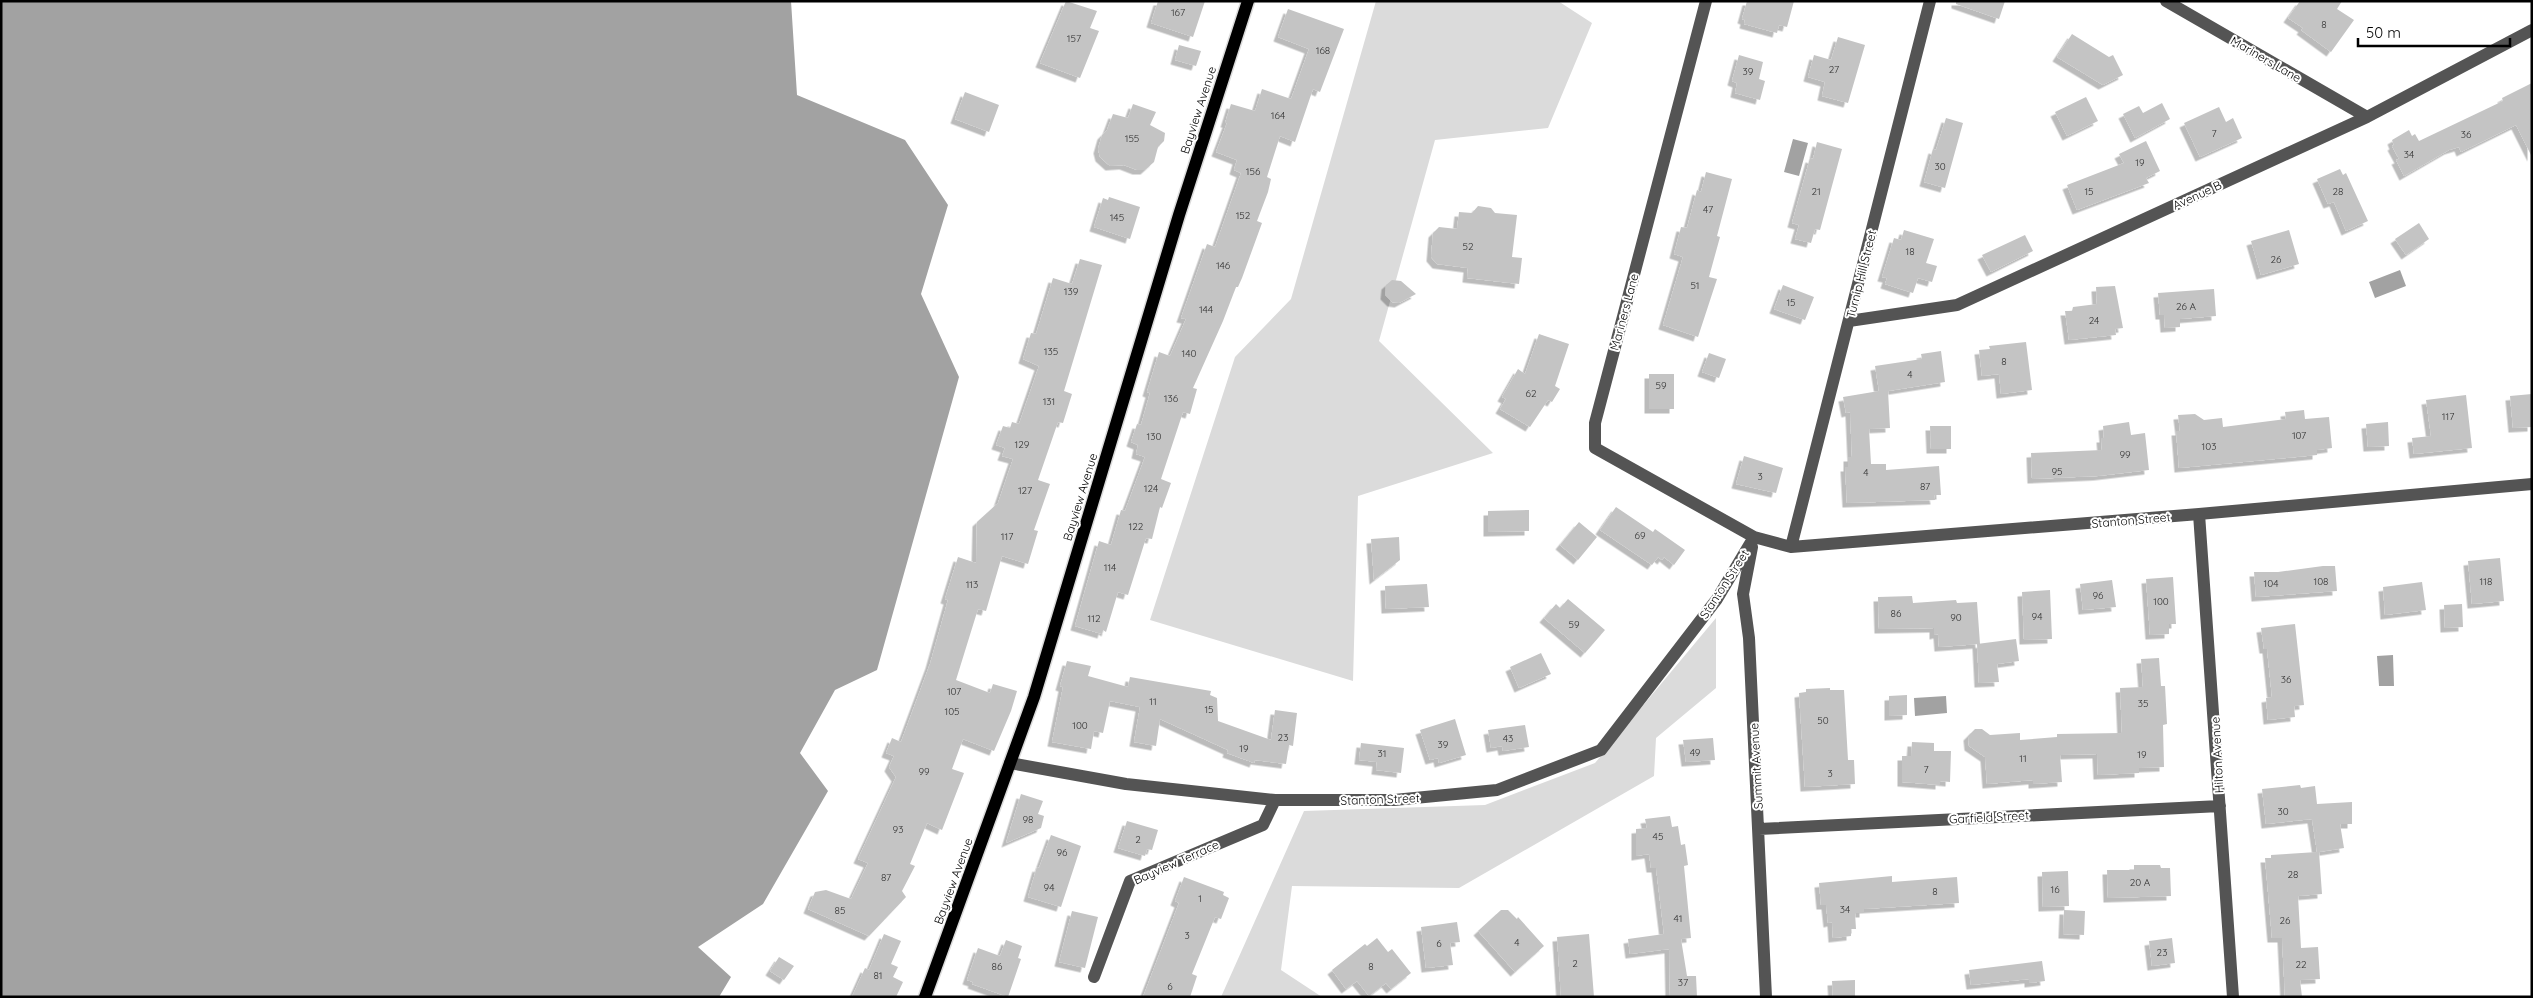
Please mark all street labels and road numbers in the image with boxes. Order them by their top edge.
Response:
street label: Mariners Lane [2228,33,2304,85]
street label: Bayview Avenue [1177,64,1219,156]
street label: Avenue B [2170,177,2224,213]
street label: Turnip Hill Street [1843,228,1879,320]
street label: Mariners Lane [1607,272,1642,352]
street label: Bayview Avenue [1060,451,1101,543]
street label: Stanton Street [2091,509,2171,531]
street label: Stanton Street [1696,547,1752,621]
street label: Hilton Avenue [2207,716,2226,794]
street label: Summit Avenue [1746,722,1766,810]
street label: Stanton Street [1340,790,1420,808]
street label: Garfield Street [1949,807,2029,827]
street label: Bayview Avenue [930,836,976,926]
street label: Bayview Terrace [1131,836,1221,888]

